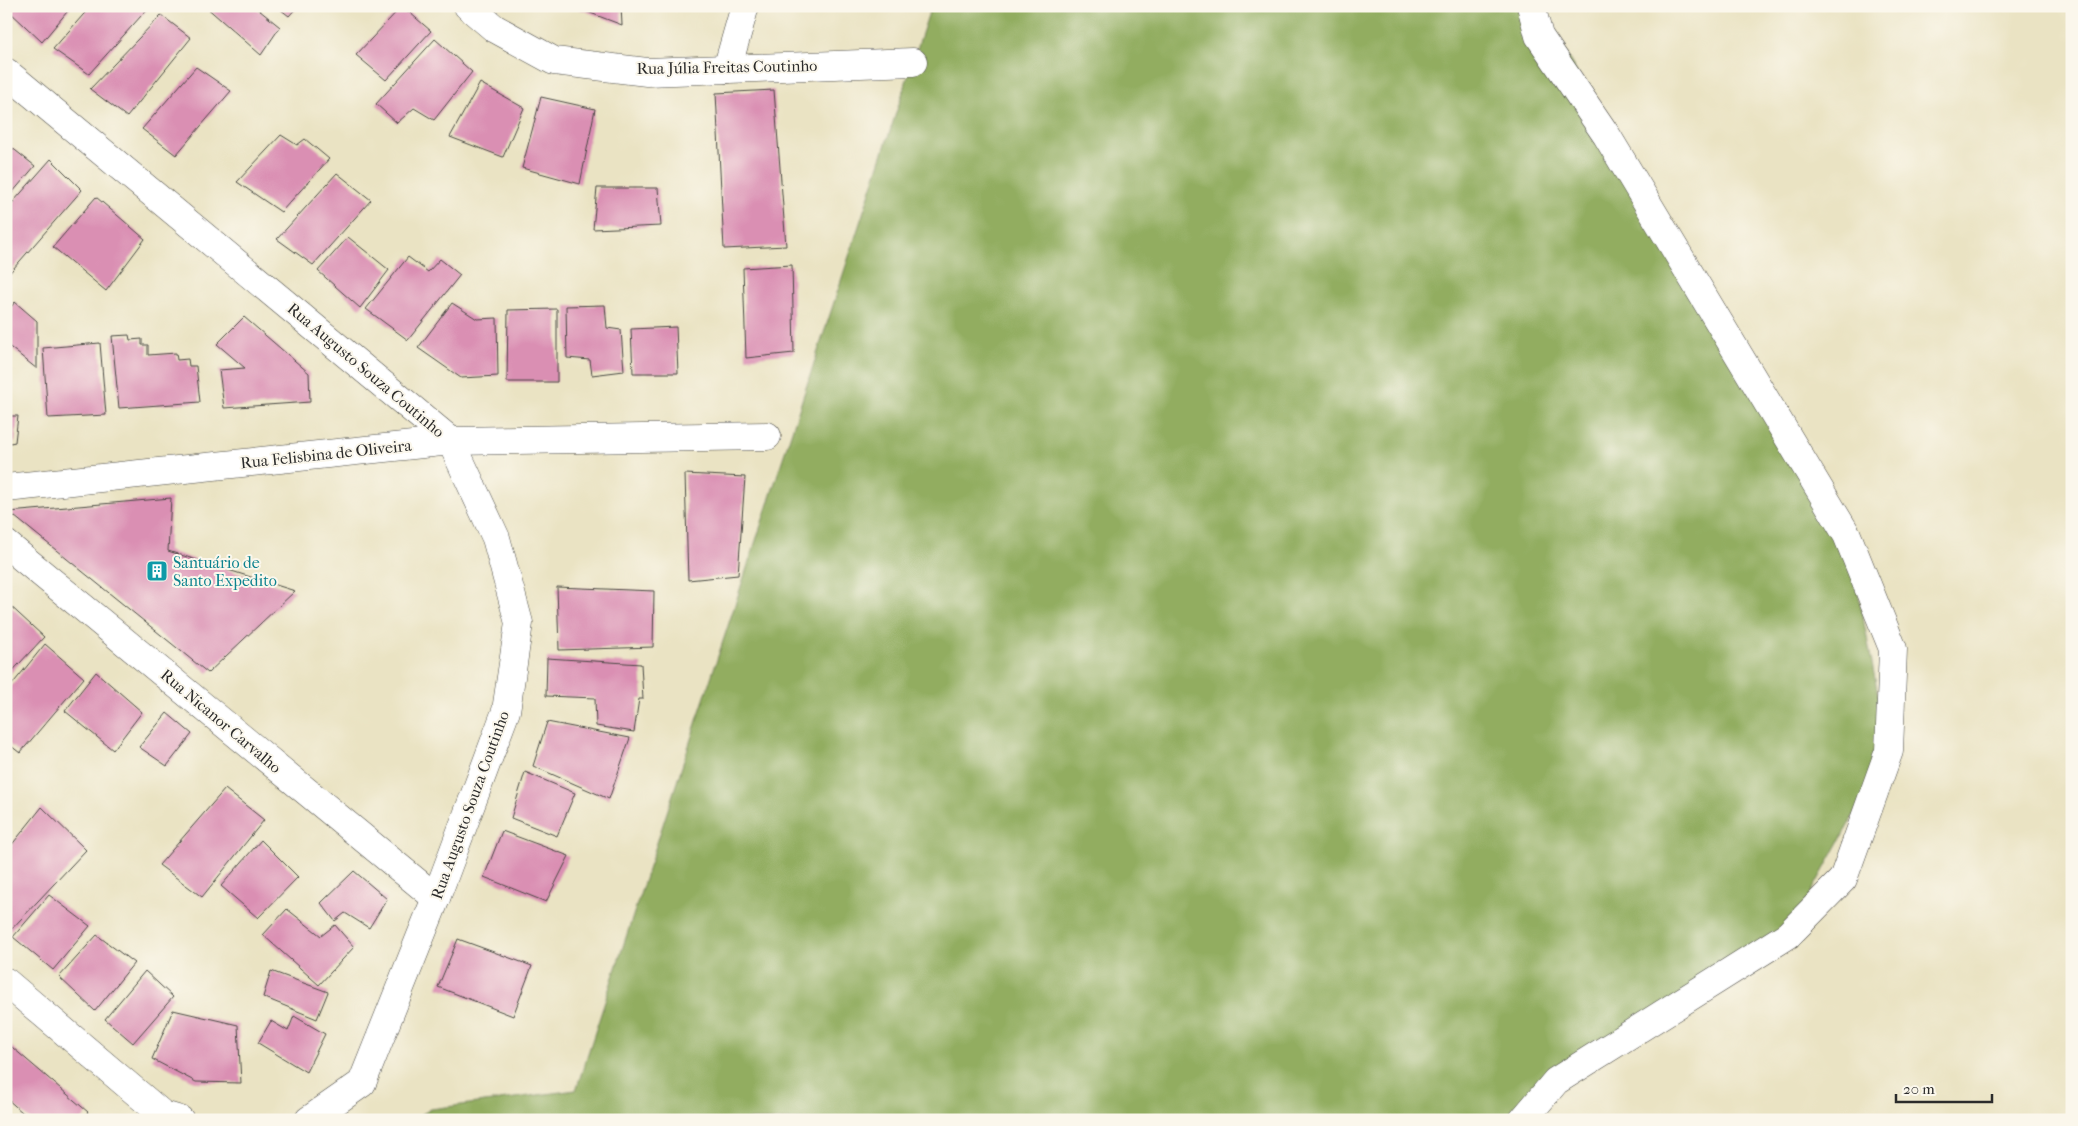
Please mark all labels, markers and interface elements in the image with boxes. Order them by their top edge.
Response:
street label: Rua Júlia Freitas Coutinho [636,56,818,78]
street label: Rua Augusto Souza Coutinho [284,299,448,441]
street label: Rua Felisbina de Oliveira [240,436,413,472]
place label: Santuário de Santo Expedito [173,553,277,590]
building icon: Santuário de Santo Expedito [145,559,169,583]
street label: Rua Nicanor Carvalho [157,665,285,777]
street label: Rua Augusto Souza Coutinho [427,708,513,902]
scale bar [1896,1071,1992,1103]
text: 20 m [1903,1080,1935,1098]

